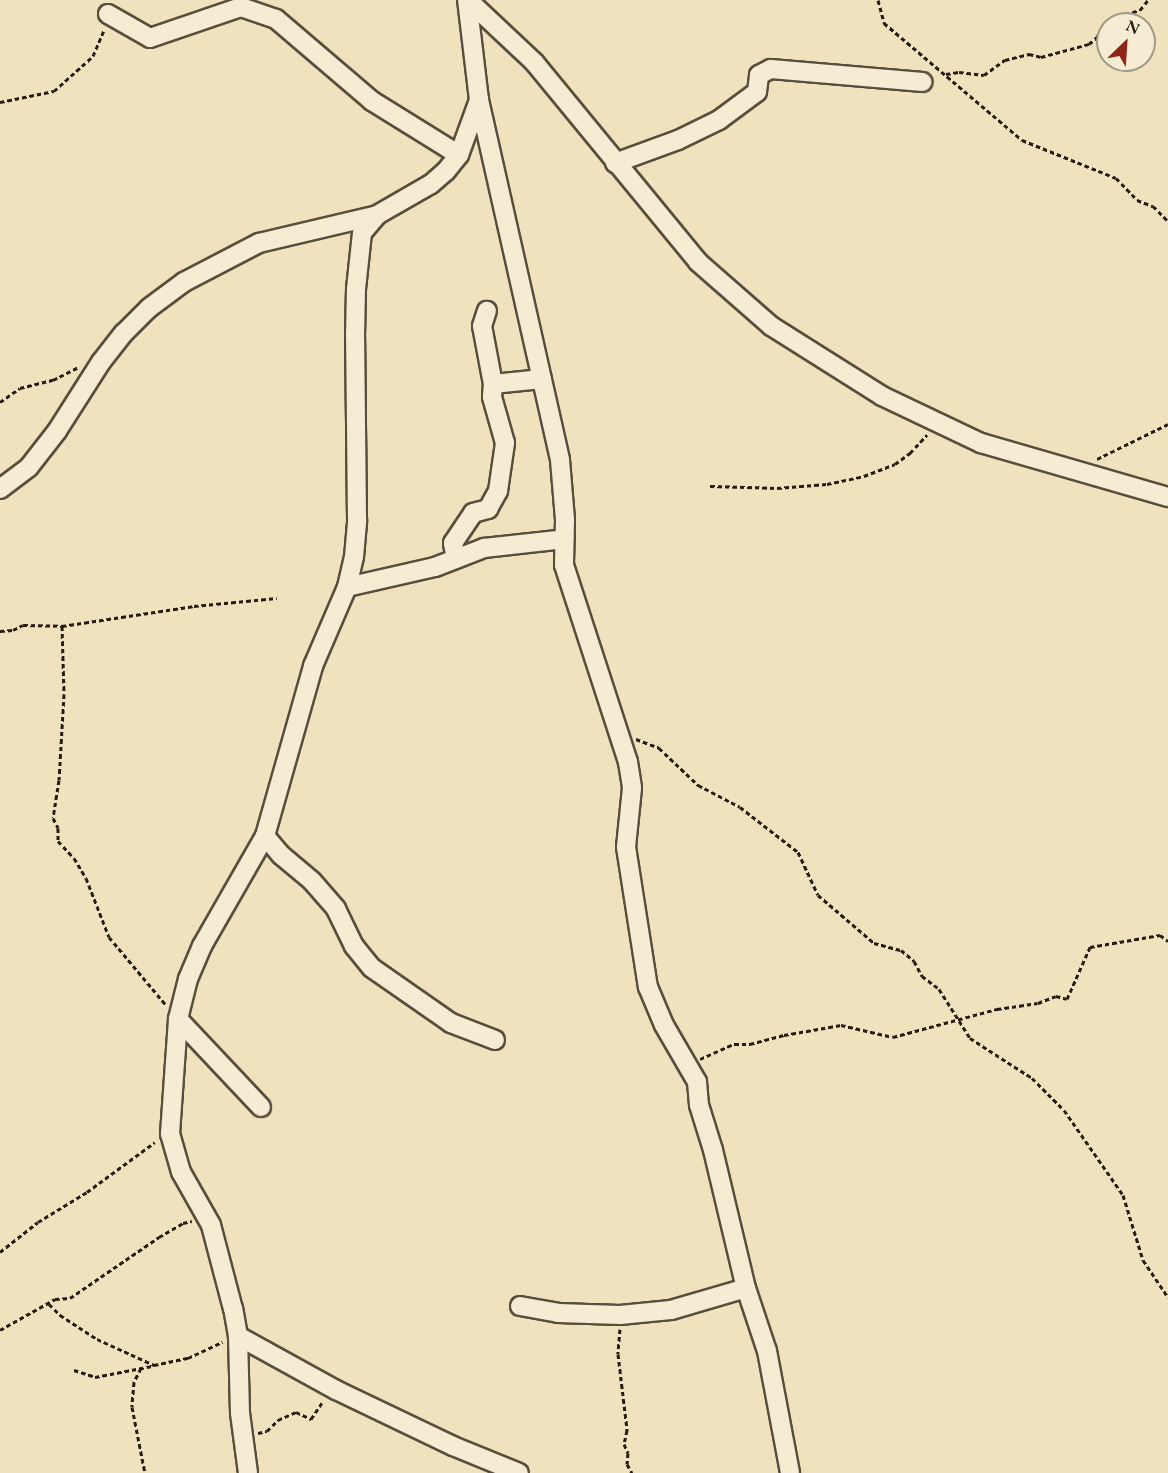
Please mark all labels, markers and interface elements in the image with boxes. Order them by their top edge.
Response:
north arrow [1096,12,1156,72]
text: N [1123,15,1143,39]

